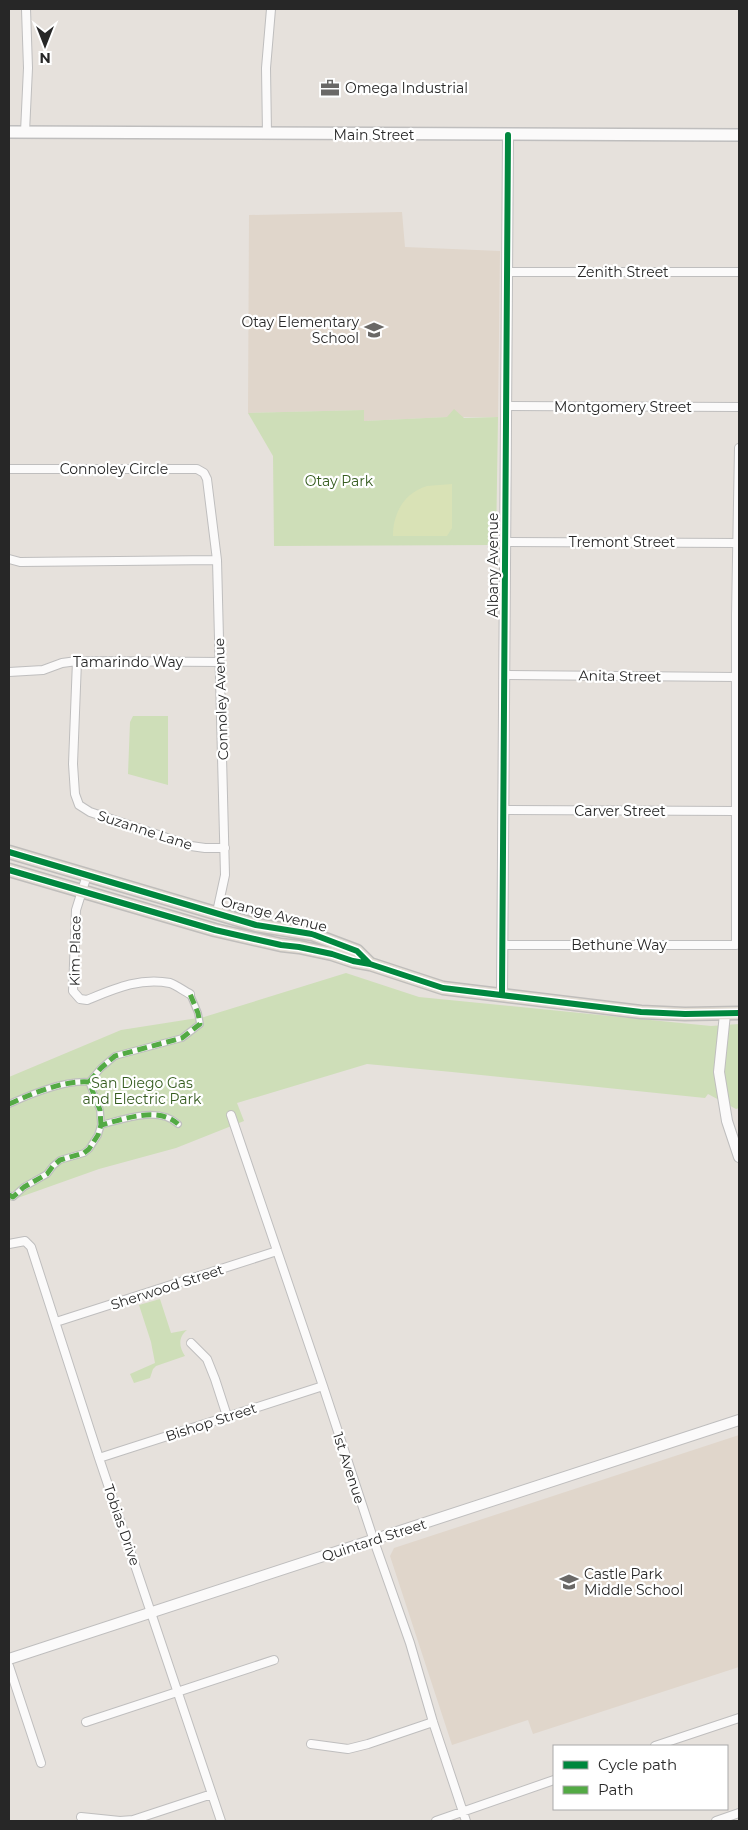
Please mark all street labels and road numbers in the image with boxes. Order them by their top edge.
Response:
street label: Main Street [334,126,415,144]
street label: Zenith Street [577,263,669,281]
street label: Montgomery Street [554,398,692,416]
street label: Connoley Circle [60,460,168,478]
street label: Albany Avenue [484,513,502,617]
street label: Tremont Street [569,533,676,551]
street label: Connoley Avenue [210,638,232,760]
street label: Tamarindo Way [73,653,183,671]
street label: Anita Street [578,666,662,686]
street label: Carver Street [574,802,666,820]
street label: Suzanne Lane [95,806,195,854]
street label: Orange Avenue [219,892,329,936]
street label: Kim Place [65,916,85,986]
street label: Bethune Way [571,936,667,954]
street label: Sherwood Street [108,1260,226,1314]
street label: Bishop Street [163,1399,259,1445]
street label: 1st Avenue [329,1430,369,1506]
street label: Tobias Drive [100,1482,144,1568]
street label: Quintard Street [319,1515,429,1565]

